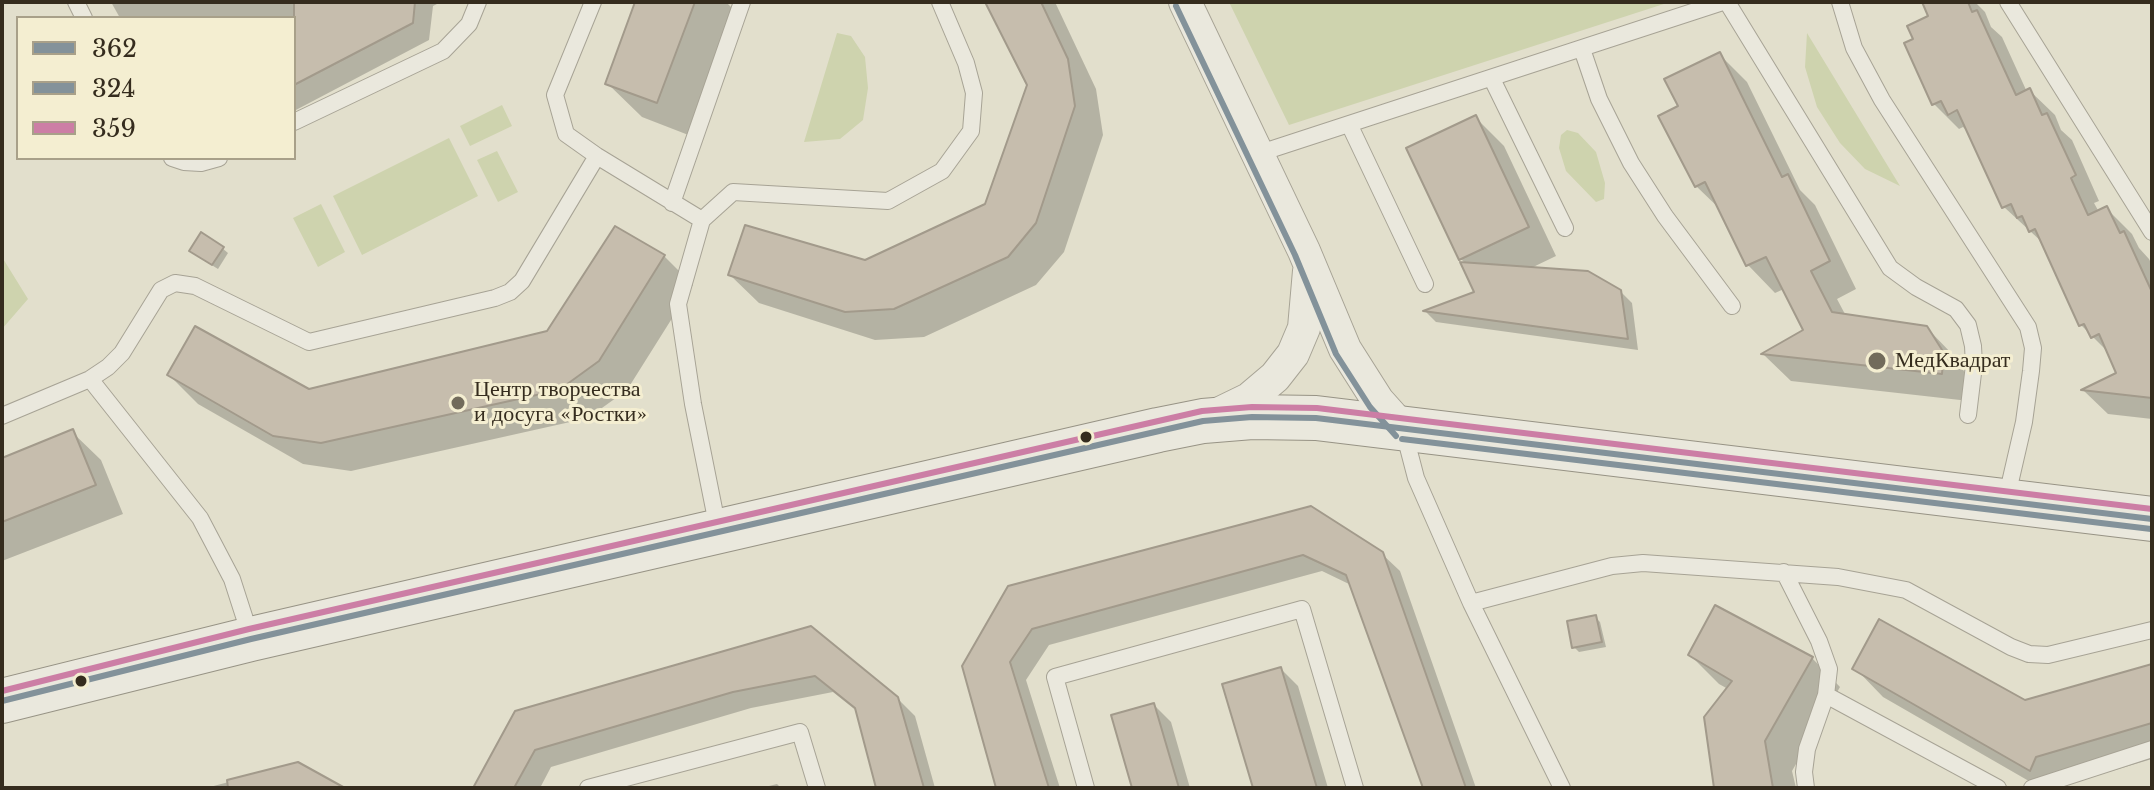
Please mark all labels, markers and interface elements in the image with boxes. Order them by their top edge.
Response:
legend [16,16,296,160]
text: 362 [92,34,137,63]
text: 324 [92,74,136,103]
text: 359 [92,114,136,143]
place label: МедКвадрат [1895,348,2010,374]
marker: МедКвадрат [1866,350,1888,372]
place label: Центр творчества и досуга «Ростки» [474,377,647,428]
marker: Центр творчества и досуга «Ростки» [449,394,467,412]
unlabelled marker [1078,429,1094,445]
unlabelled marker [73,673,89,689]

